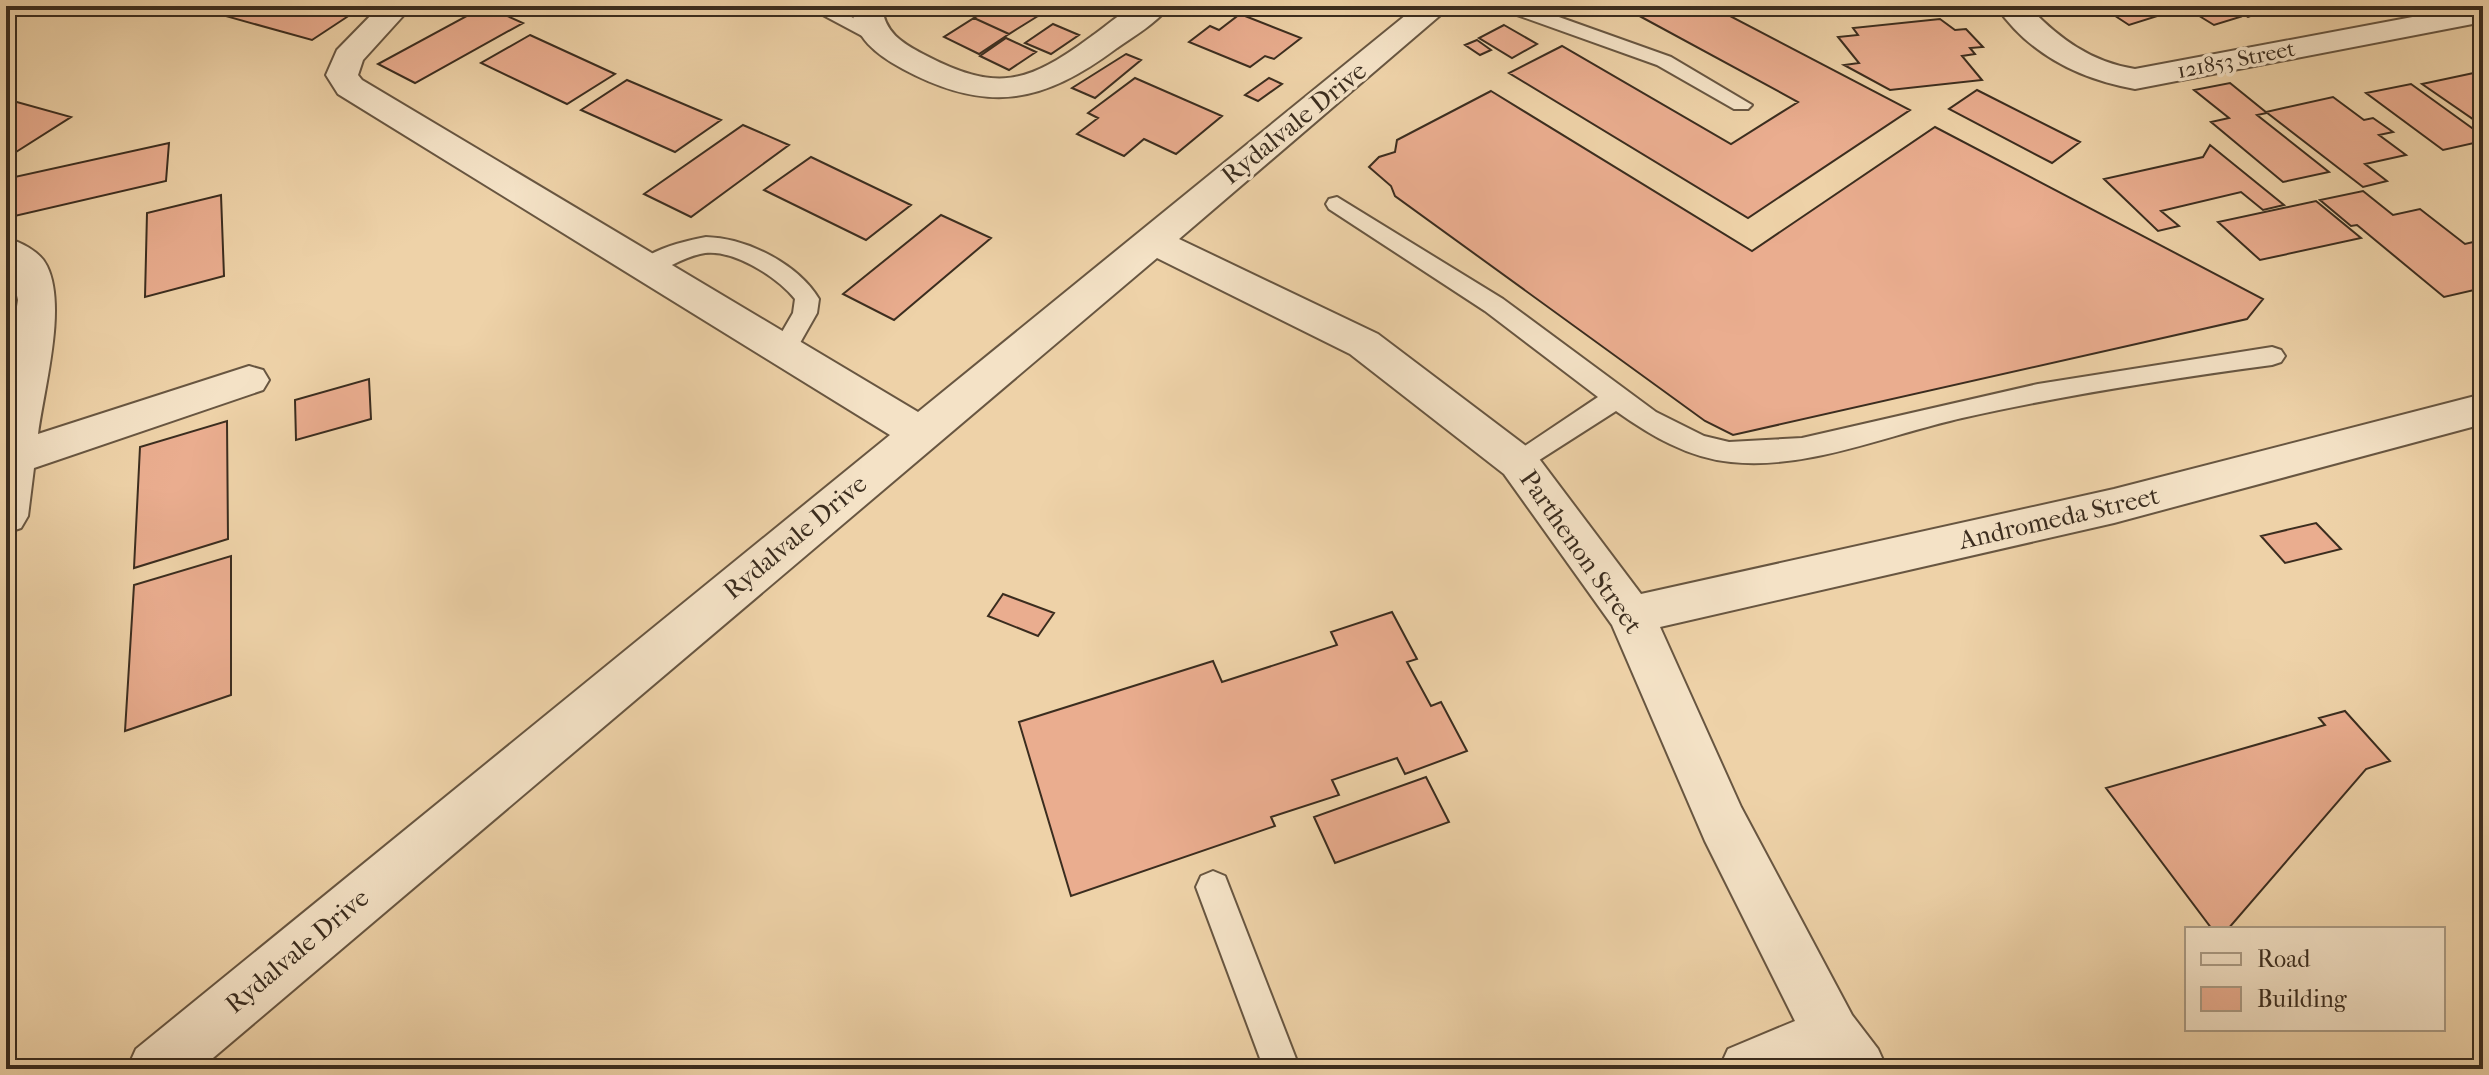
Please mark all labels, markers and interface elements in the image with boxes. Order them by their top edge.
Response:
street label: 121853 Street [2175,36,2297,84]
street label: Rydalvale Drive [1215,55,1373,191]
street label: Parthenon Street [1513,464,1649,640]
street label: Rydalvale Drive [717,468,873,606]
street label: Andromeda Street [1955,480,2163,556]
street label: Rydalvale Drive [219,882,375,1020]
legend [2185,927,2445,1031]
text: Road [2257,945,2311,973]
text: Building [2257,985,2348,1013]

